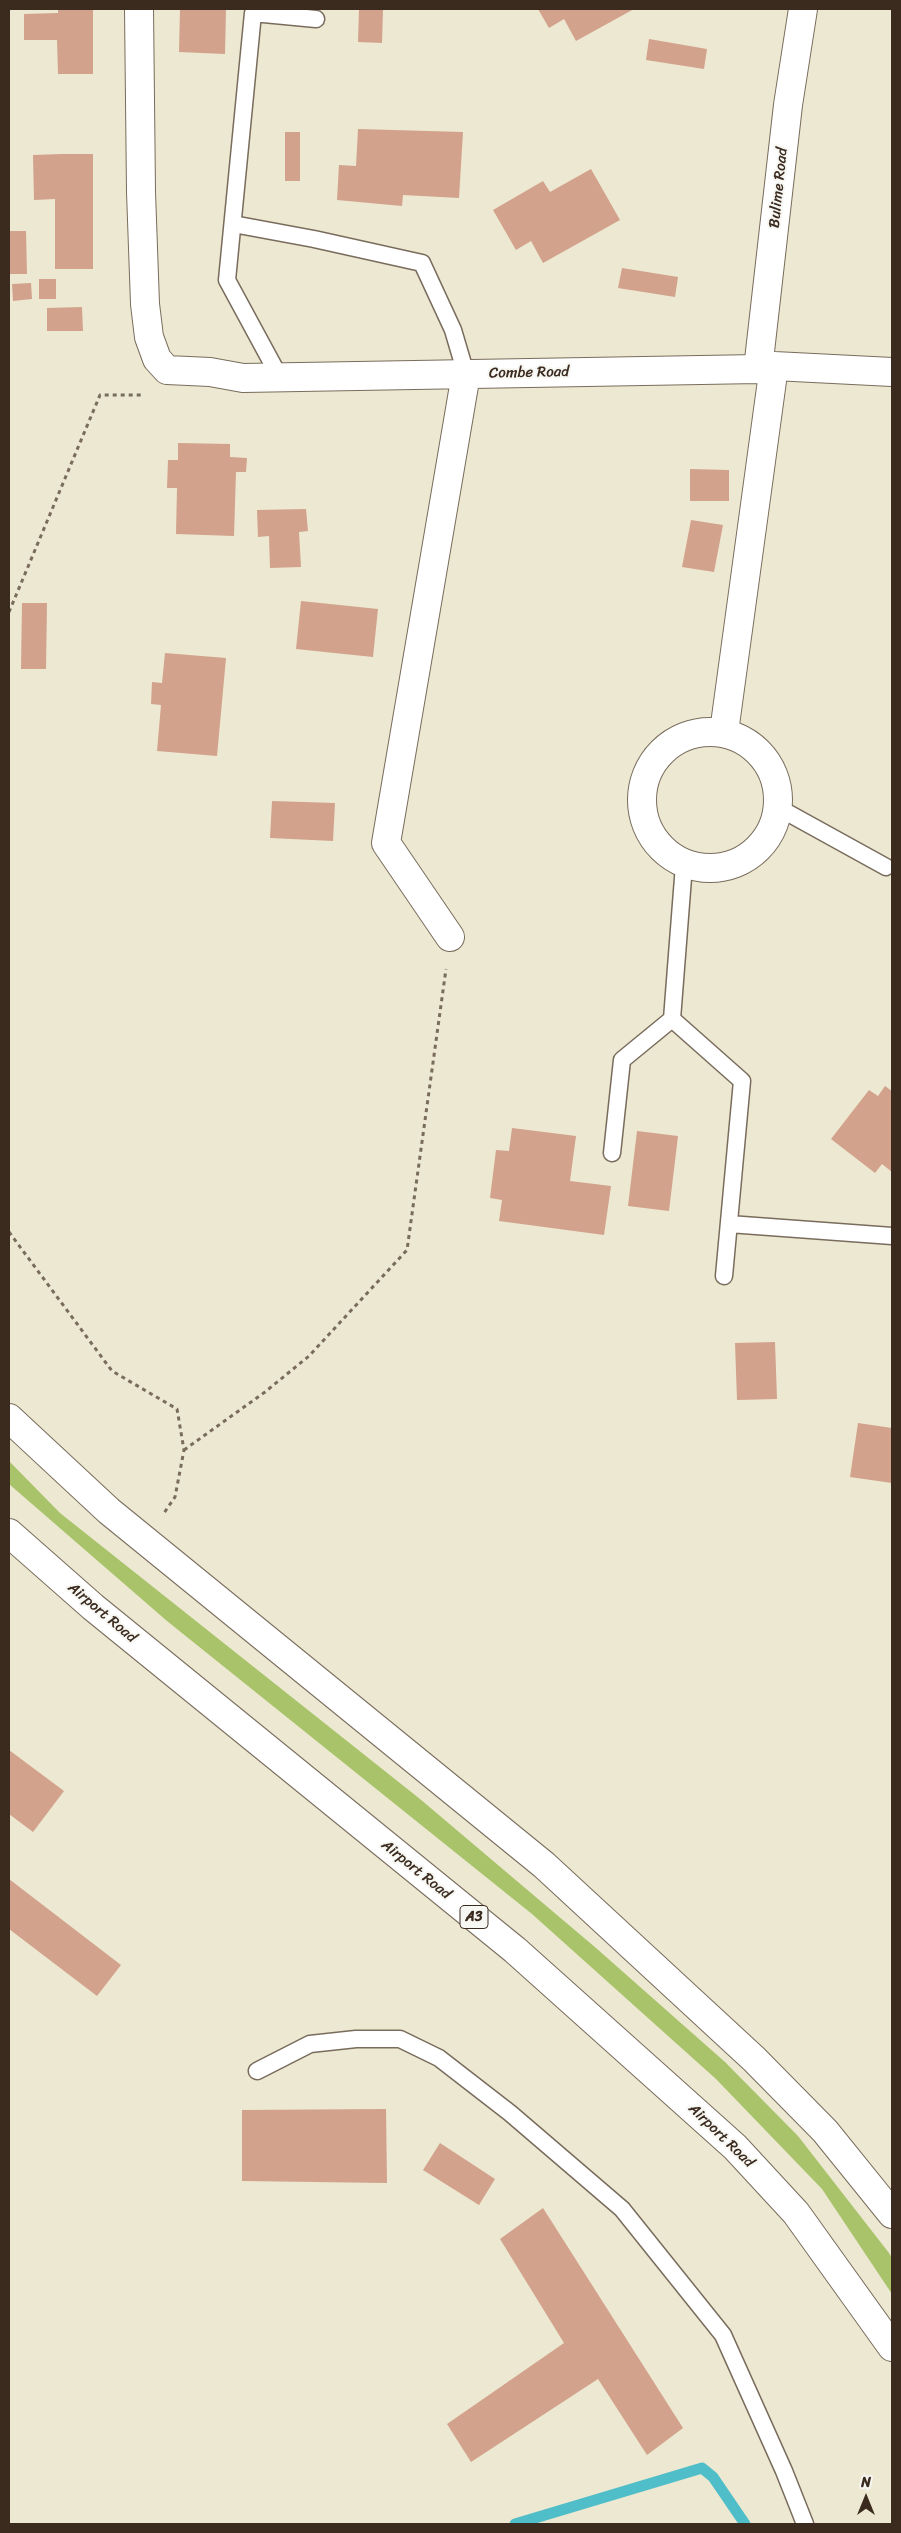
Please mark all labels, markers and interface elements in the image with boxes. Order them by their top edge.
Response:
street label: Bulime Road [766,147,792,229]
street label: Combe Road [489,363,569,383]
street label: Airport Road [64,1579,140,1647]
street label: Airport Road [378,1836,454,1904]
road number: A3 [460,1905,488,1928]
street label: Airport Road [684,2100,758,2172]
text: N [861,2470,871,2495]
north arrow [841,2473,891,2523]

